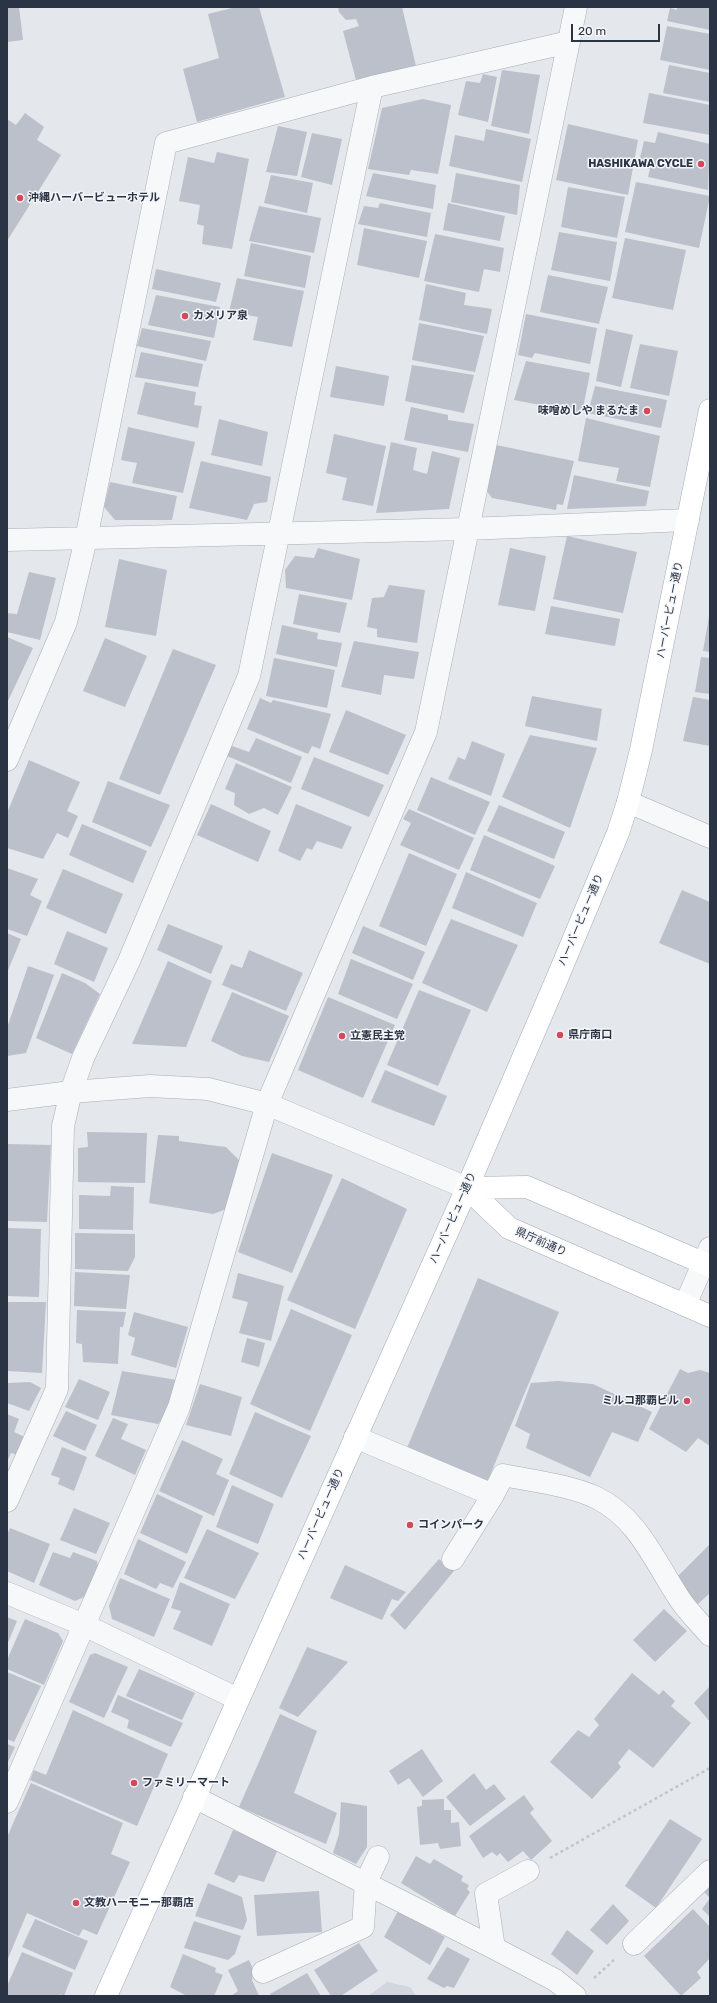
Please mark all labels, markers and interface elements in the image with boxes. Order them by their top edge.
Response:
scale bar [573,16,662,42]
text: 20 m [578,24,606,38]
place label: HASHIKAWA CYCLE [588,157,693,171]
marker: HASHIKAWA CYCLE [696,159,706,169]
place label: 沖縄ハーバービューホテル [28,191,160,205]
marker: 沖縄ハーバービューホテル [15,193,25,203]
place label: カメリア泉 [193,309,248,323]
marker: カメリア泉 [180,311,190,321]
place label: 味噌めしや まるたま [538,404,639,418]
marker: 味噌めしや まるたま [642,406,652,416]
street label: ハーバービュー通り [654,560,686,660]
street label: ハーバービュー通り [556,872,606,968]
place label: 県庁南口 [568,1028,612,1042]
place label: 立憲民主党 [350,1029,405,1043]
marker: 県庁南口 [555,1030,565,1040]
marker: 立憲民主党 [337,1031,347,1041]
street label: ハーバービュー通り [427,1170,479,1266]
street label: 県庁前通り [513,1225,569,1259]
place label: ミルコ那覇ビル [602,1394,679,1408]
marker: ミルコ那覇ビル [682,1396,692,1406]
street label: ハーバービュー通り [295,1466,347,1562]
place label: コインパーク [418,1518,484,1532]
marker: コインパーク [405,1520,415,1530]
place label: ファミリーマート [142,1776,230,1790]
marker: ファミリーマート [129,1778,139,1788]
place label: 文教ハーモニー那覇店 [84,1896,194,1910]
marker: 文教ハーモニー那覇店 [71,1898,81,1908]

